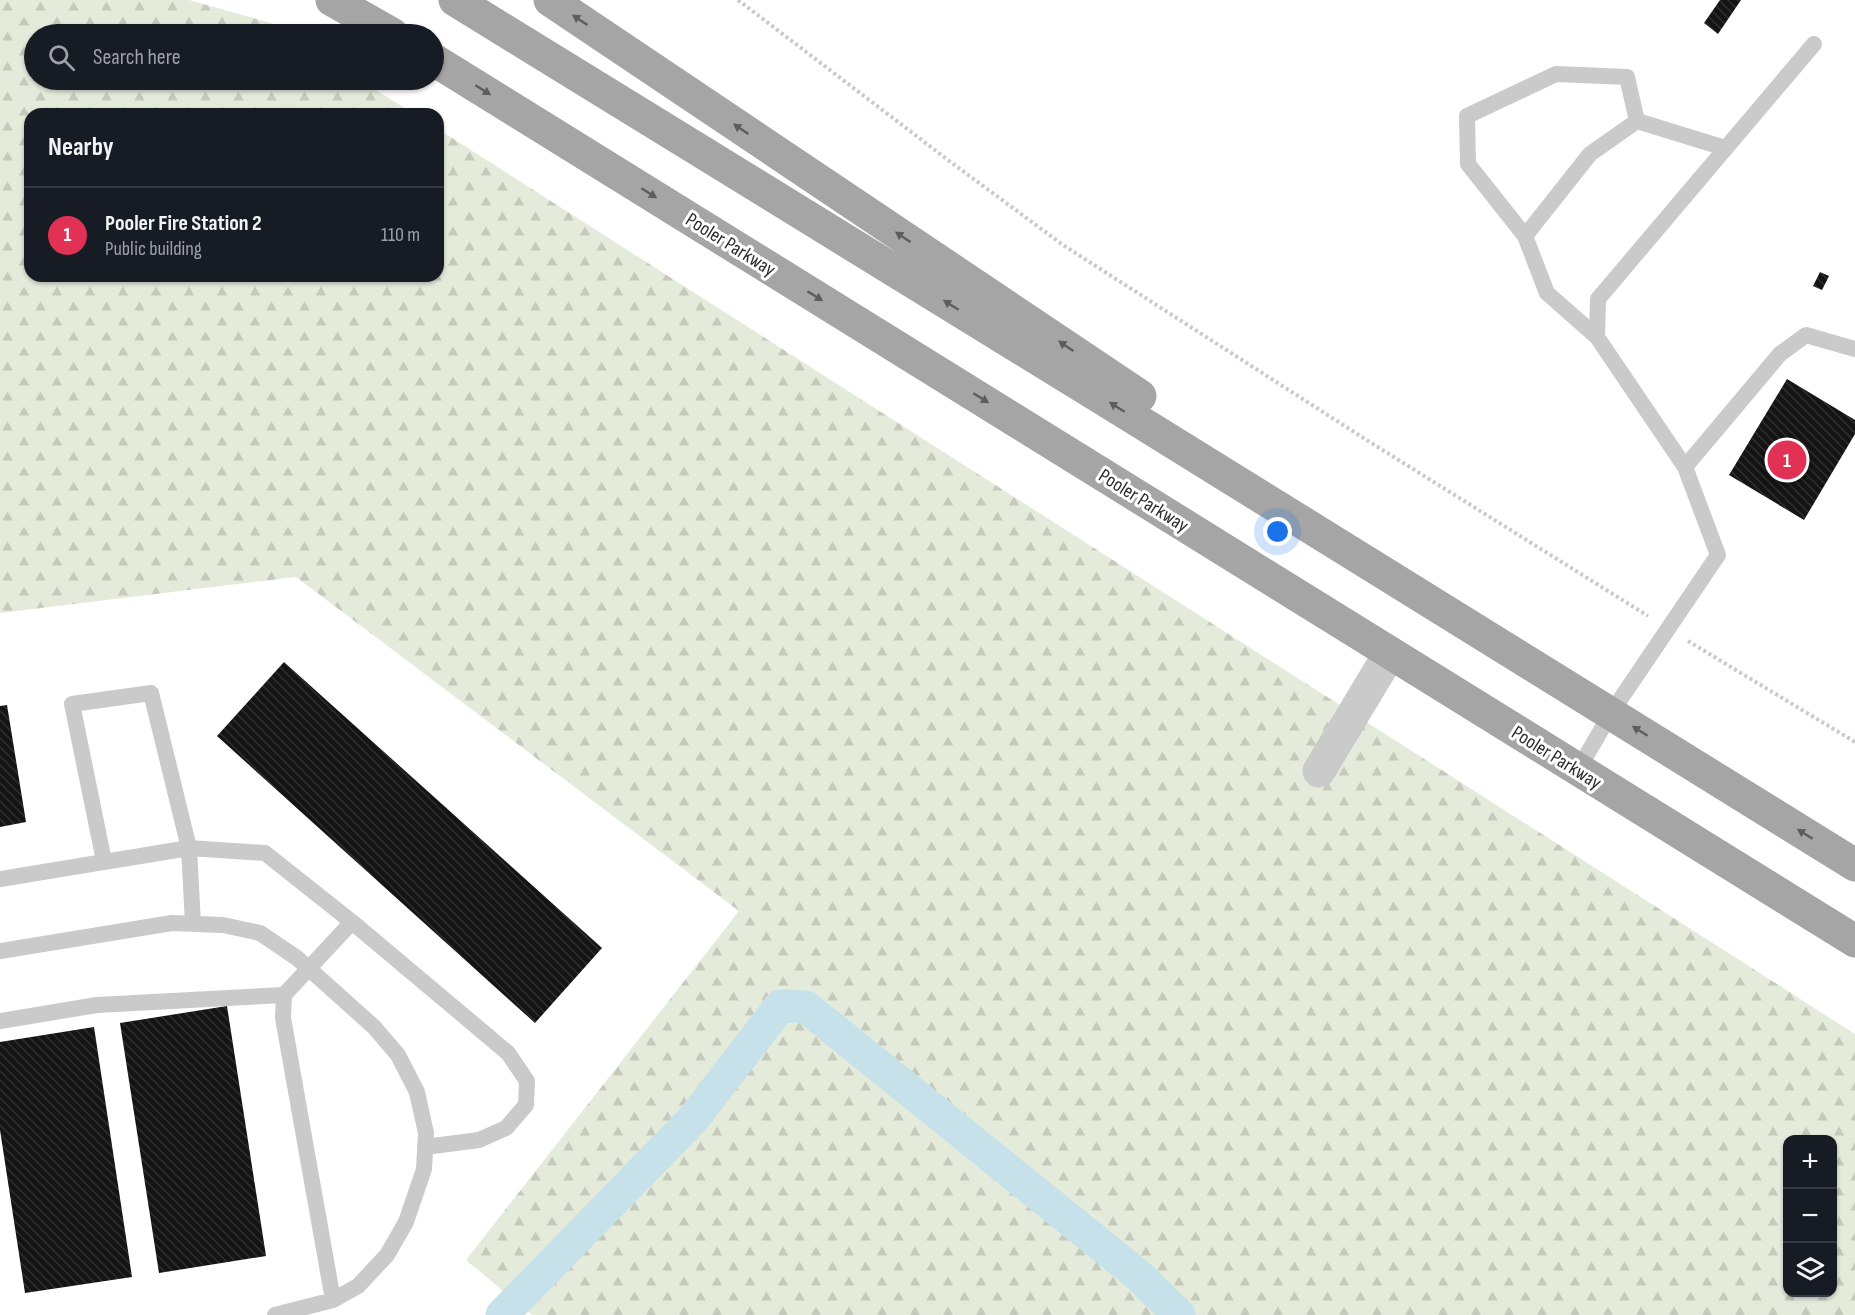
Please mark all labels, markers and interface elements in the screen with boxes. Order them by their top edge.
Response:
one-way arrow [572,14,588,26]
search box [24,24,444,90]
icon: search [45,41,78,74]
text: Search here [93,44,180,71]
one-way arrow [475,85,491,96]
one-way arrow [733,124,749,135]
text: Nearby [48,132,114,163]
one-way arrow [641,188,657,199]
street label: Pooler Parkway [681,208,780,282]
text: Pooler Fire Station 2 [105,210,262,237]
text: 1 [64,223,71,247]
text: 110 m [381,223,420,247]
one-way arrow [896,231,912,243]
text: Public building [105,237,202,261]
one-way arrow [807,290,823,301]
one-way arrow [943,299,959,310]
one-way arrow [1057,340,1074,351]
one-way arrow [973,393,989,404]
one-way arrow [1109,401,1125,412]
pin: 1 [1768,438,1806,482]
street label: Pooler Parkway [1094,464,1193,538]
your location [1263,517,1292,546]
street label: Pooler Parkway [1507,721,1606,795]
one-way arrow [1631,726,1648,737]
one-way arrow [1797,828,1813,839]
map controls [1783,1135,1837,1297]
button: + [1783,1135,1837,1189]
button: − [1783,1189,1837,1243]
button: layers [1783,1243,1837,1297]

